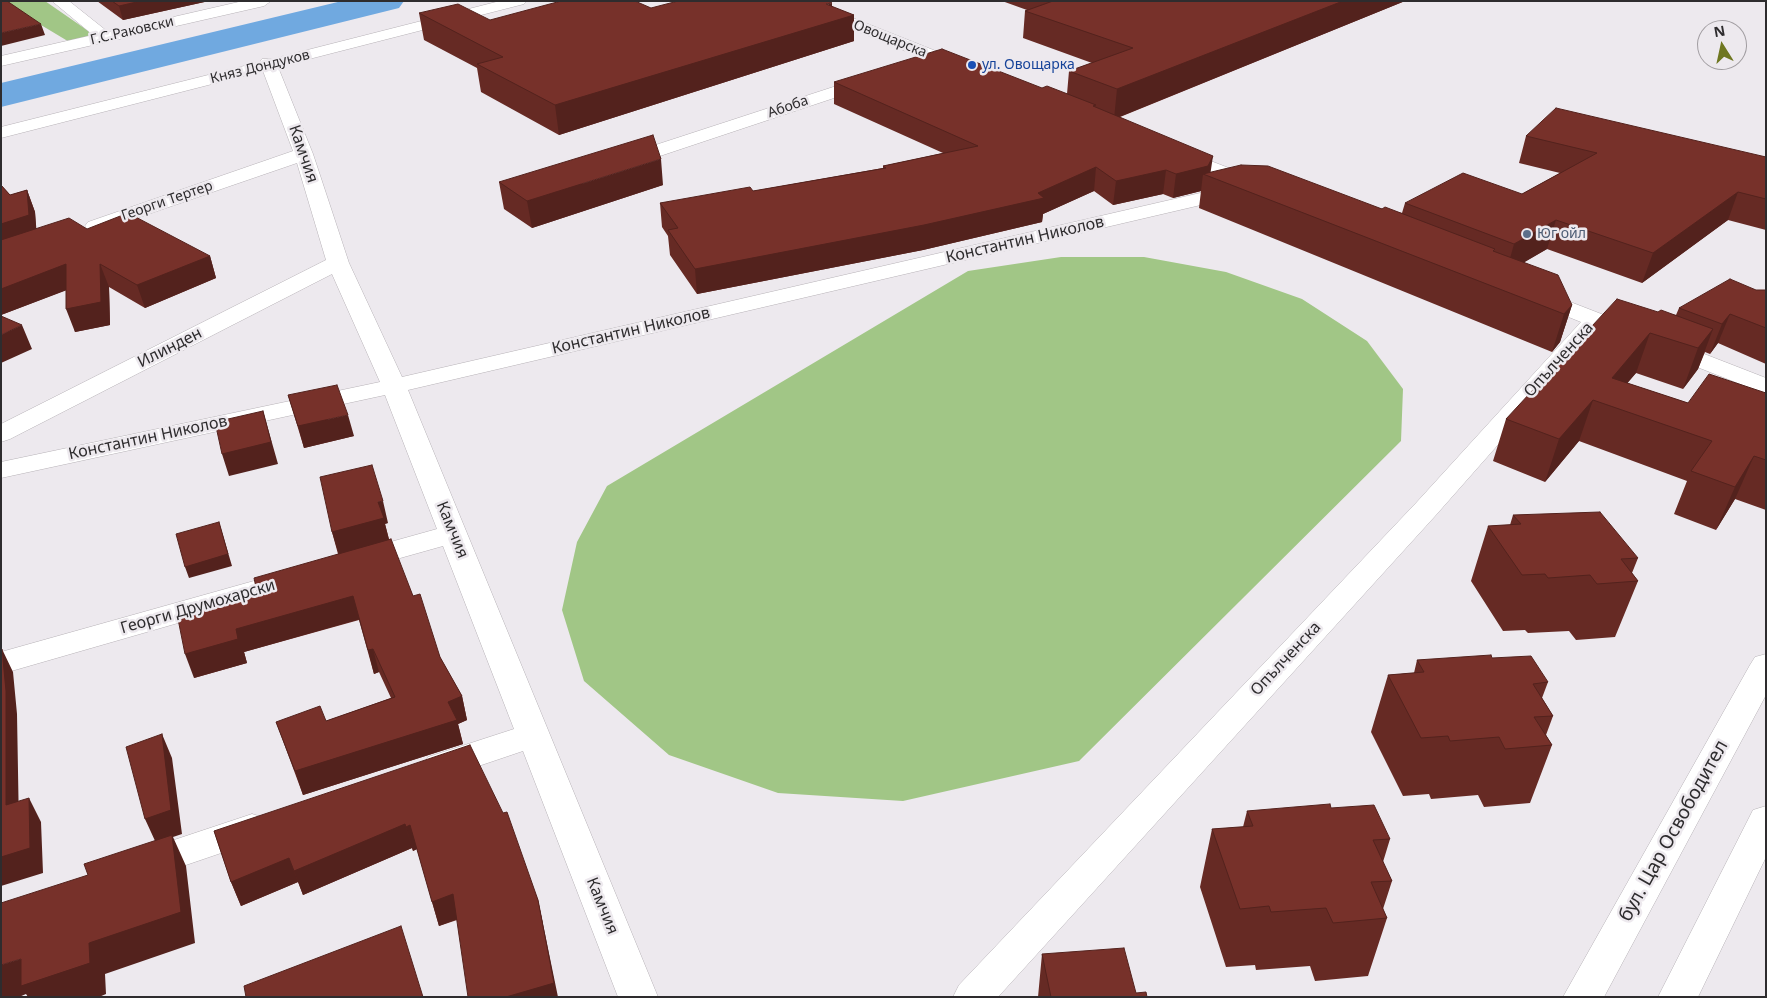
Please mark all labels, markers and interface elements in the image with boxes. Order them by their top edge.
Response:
street label: Г.С.Раковски [89,13,175,49]
street label: Овощарска [851,17,929,61]
north arrow [1697,20,1747,70]
text: N [1712,20,1727,41]
street label: Княз Дондуков [208,47,312,87]
place label: ул. Овощарка [982,57,1075,73]
marker: ул. Овощарка [966,59,978,71]
street label: Абоба [766,92,810,122]
street label: Камчия [284,123,322,185]
street label: Георги Тертер [119,178,215,224]
street label: Константин Николов [944,212,1106,268]
place label: Юг ойл [1537,226,1586,242]
marker: Юг ойл [1521,228,1533,240]
street label: Константин Николов [550,303,712,359]
street label: Опълченска [1520,319,1598,401]
street label: Илинден [135,324,205,372]
street label: Константин Николов [67,412,229,464]
street label: Камчия [432,499,472,561]
street label: Георги Друмохарски [118,576,278,638]
street label: Опълченска [1247,618,1325,700]
street label: бул. Цар Освободител [1615,736,1733,926]
street label: Камчия [582,875,622,937]

